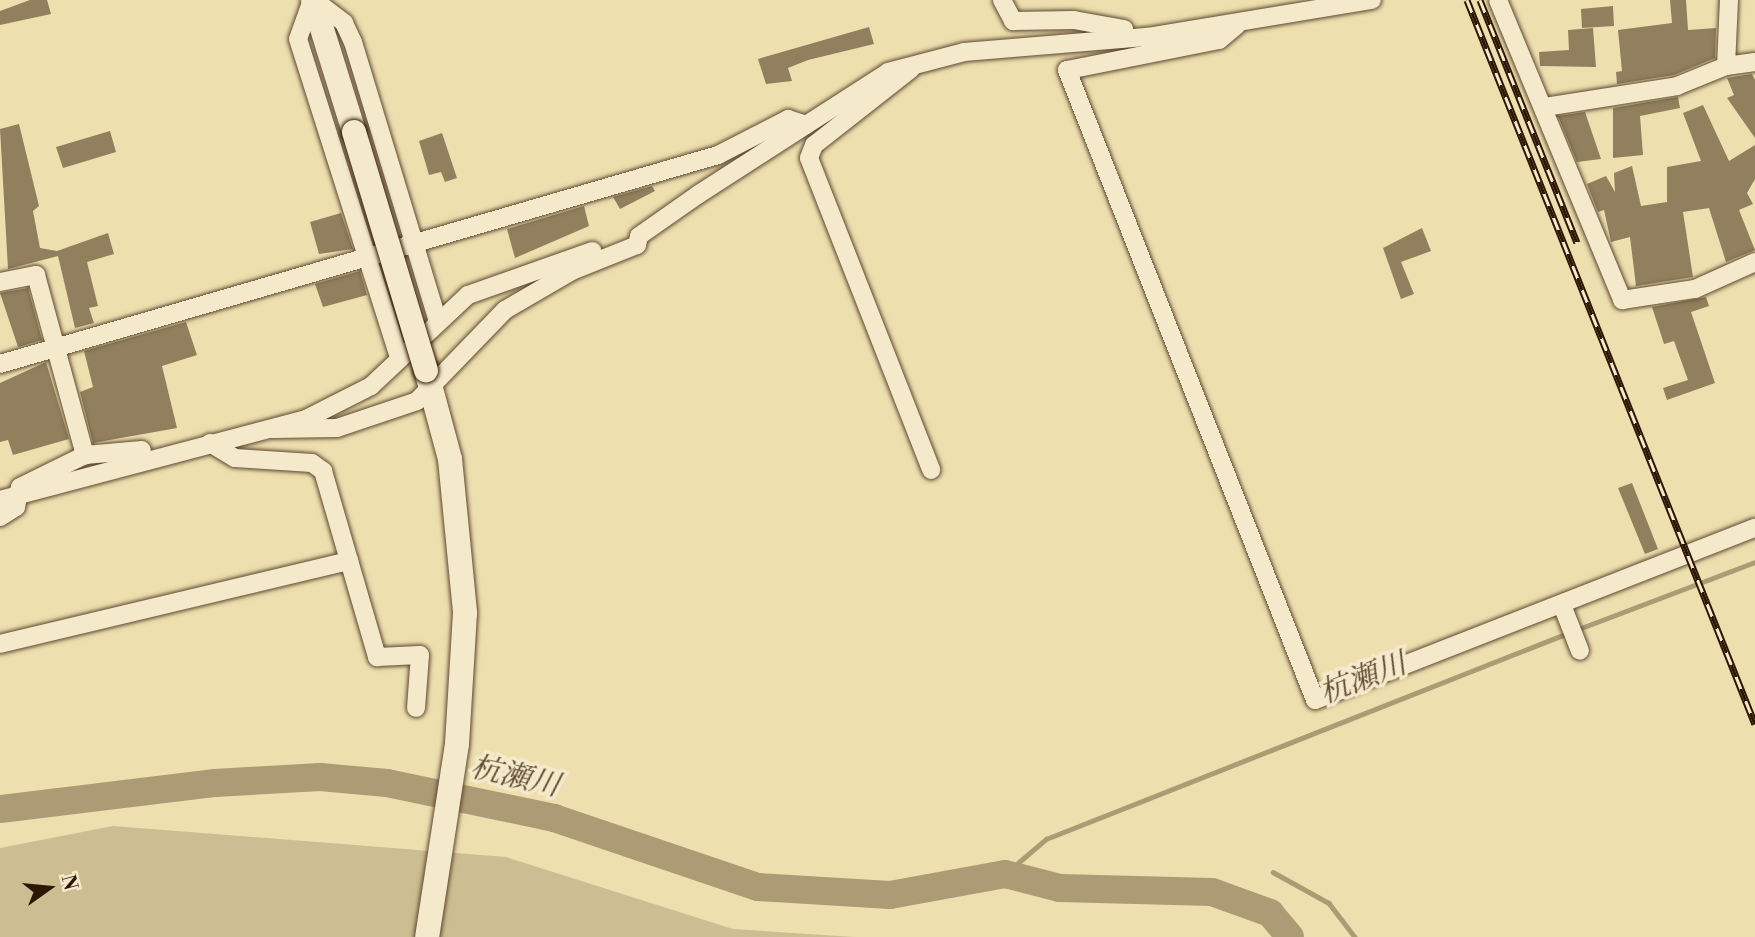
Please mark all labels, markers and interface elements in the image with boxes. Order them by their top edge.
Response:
water label: 杭瀬川 [1315,646,1411,712]
water label: 杭瀬川 [467,749,563,805]
north arrow [14,853,84,923]
text: N [56,872,83,893]

